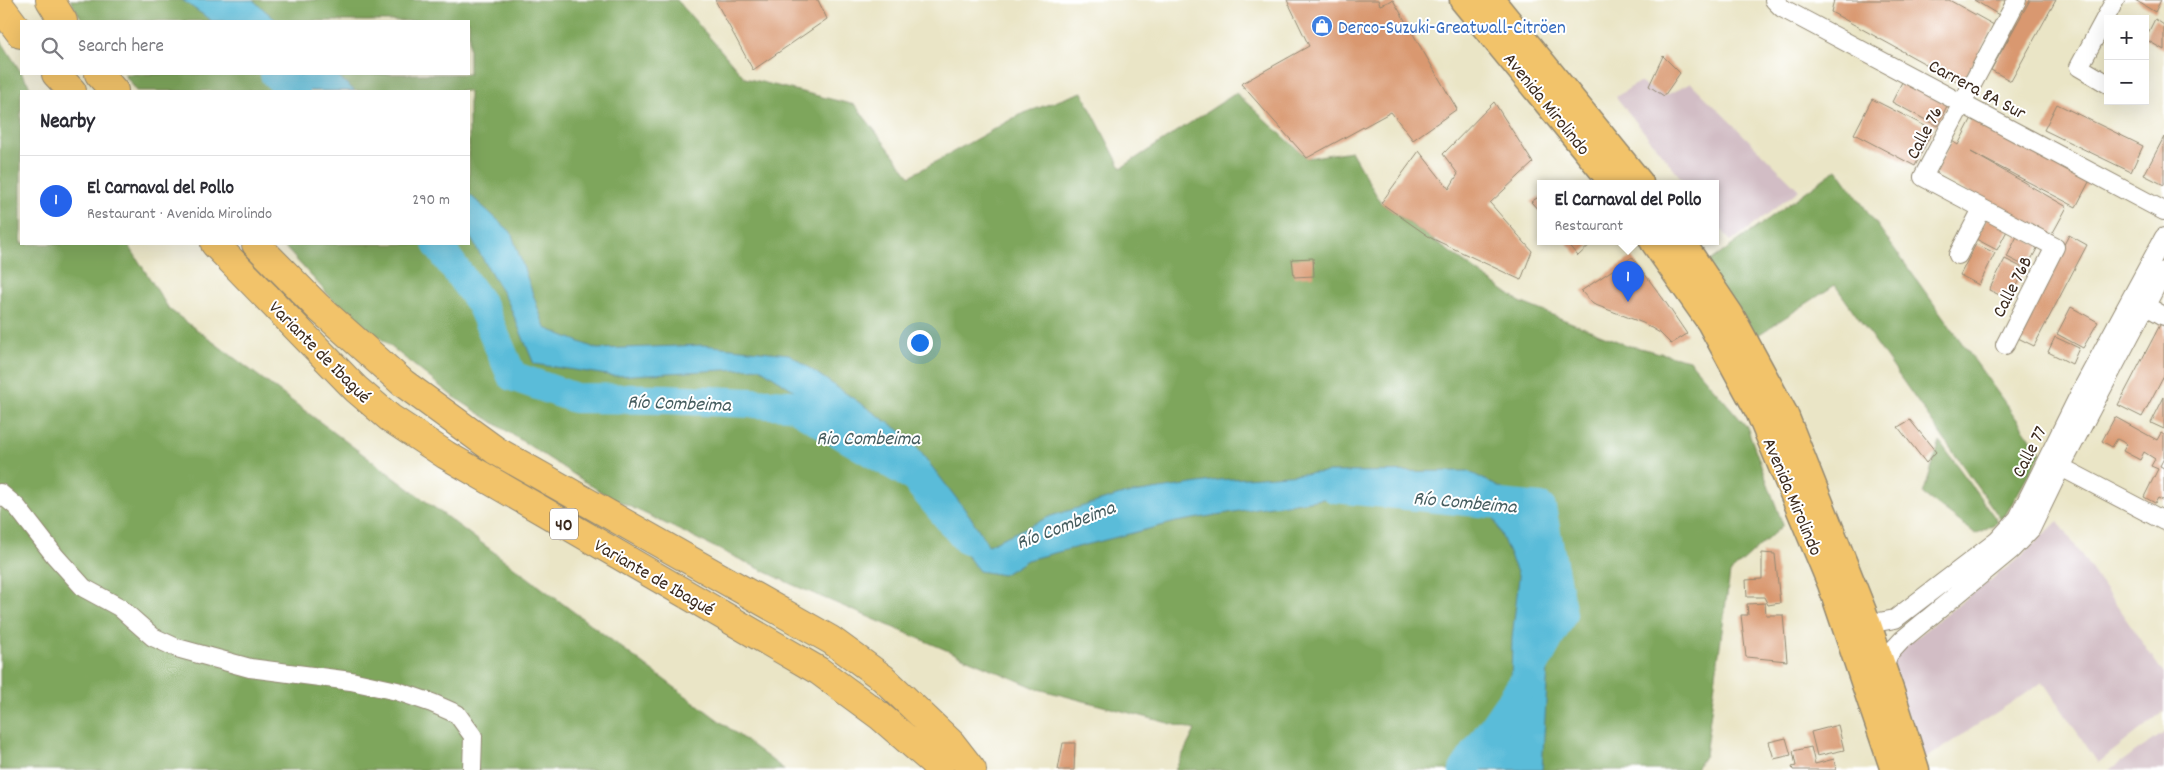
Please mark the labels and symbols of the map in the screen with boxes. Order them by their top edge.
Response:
shop icon: Derco-Suzuki-Greatwall-Citröen [1310,14,1334,38]
place label: Derco-Suzuki-Greatwall-Citröen [1338,16,1566,43]
street label: Avenida Mirolindo [1495,48,1595,162]
street label: Carrera 8A Sur [1923,54,2030,128]
street label: Calle 76 [1901,102,1951,165]
street label: Calle 76B [1987,252,2041,323]
pin: 1 [1612,261,1644,302]
street label: Variante de Ibagué [261,296,376,411]
your location [907,330,933,356]
water label: Río Combeima [627,389,733,421]
street label: Calle 77 [2007,422,2056,483]
water label: Rio Combeima [816,426,921,454]
street label: Avenida Mirolindo [1754,434,1828,560]
water label: Río Combeima [1412,486,1519,523]
water label: Río Combeima [1013,495,1121,558]
road number: 40 [550,508,578,540]
street label: Variante de Ibagué [588,534,719,625]

